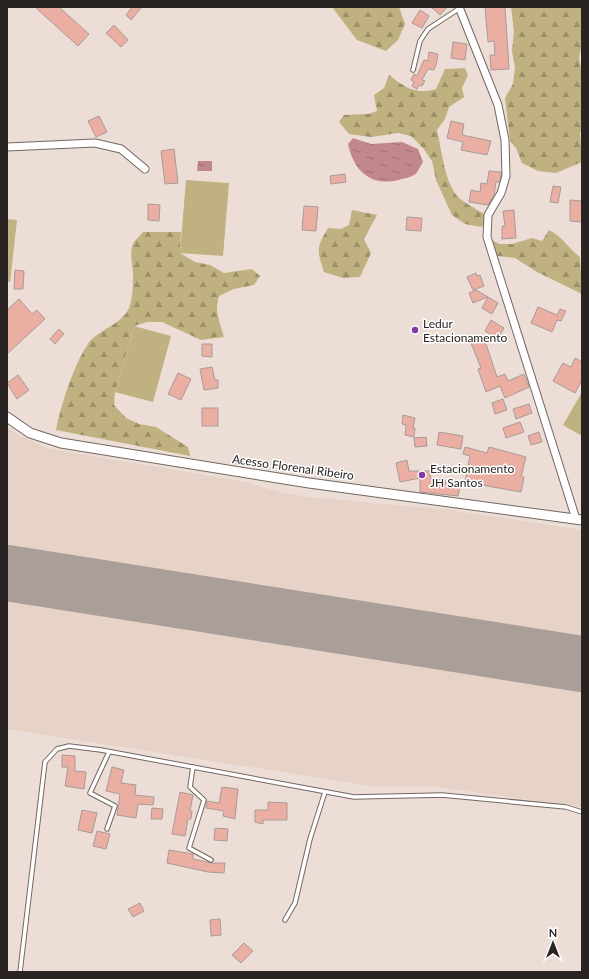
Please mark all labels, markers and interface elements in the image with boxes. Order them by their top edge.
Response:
place label: Ledur Estacionamento [423,316,507,345]
marker: Ledur Estacionamento [410,325,420,335]
street label: Acesso Florenal Ribeiro [231,451,355,483]
place label: Estacionamento JH Santos [430,461,514,490]
marker: Estacionamento JH Santos [417,470,427,480]
north arrow [533,923,573,963]
text: N [549,926,557,939]

